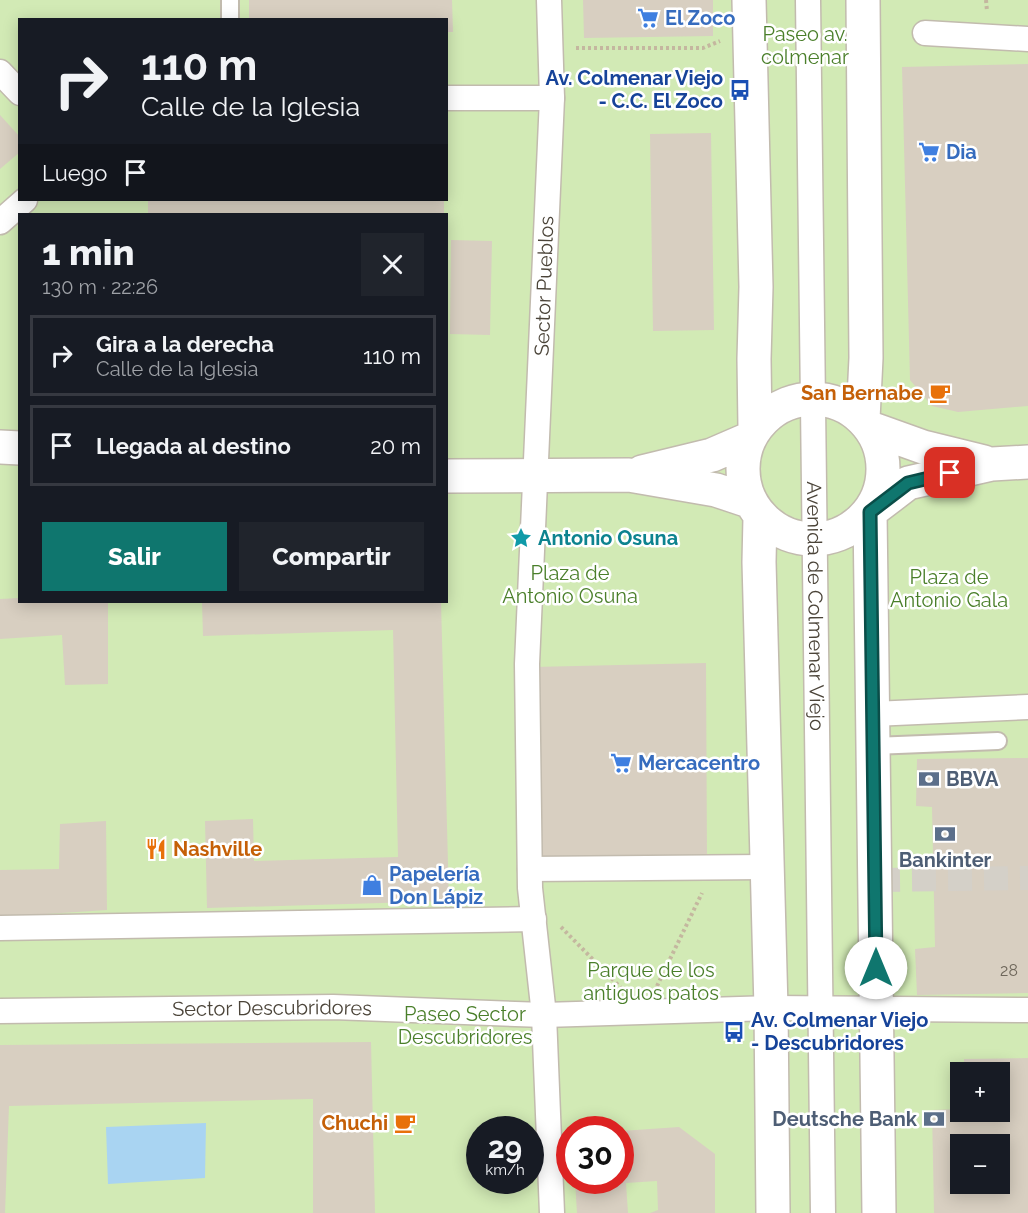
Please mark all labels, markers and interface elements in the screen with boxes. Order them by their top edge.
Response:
supermarket icon: El Zoco [636,6,660,30]
place label: El Zoco [665,6,735,30]
park label: Paseo av. colmenar [761,22,849,69]
text: 110 m [141,41,257,90]
icon: right [42,42,120,120]
place label: Av. Colmenar Viejo - C.C. El Zoco [546,66,723,113]
bus stop icon: Av. Colmenar Viejo - C.C. El Zoco [728,78,752,102]
text: Calle de la Iglesia [141,91,360,122]
supermarket icon: Dia [917,140,941,164]
place label: Dia [946,140,977,164]
icon: arrive [119,156,152,189]
text: Luego [42,160,107,186]
street label: Sector Pueblos [530,215,558,357]
text: 1 min [42,231,134,273]
button: close [361,233,424,296]
text: 130 m · 22:26 [42,275,158,299]
text: Gira a la derecha [96,331,274,357]
icon: right [45,339,78,372]
text: 110 m [363,343,421,369]
text: Calle de la Iglesia [96,357,258,381]
place label: San Bernabe [801,381,923,405]
cafe icon: San Bernabe [928,381,952,405]
icon: arrive [45,429,78,462]
text: Llegada al destino [96,433,291,459]
text: 20 m [370,433,421,459]
pin [924,447,975,498]
icon: arrive [933,456,966,489]
street label: Avenida de Colmenar Viejo [802,481,829,731]
button: Salir [42,522,227,591]
button: Compartir [239,522,424,591]
place icon: Antonio Osuna [509,526,533,550]
place label: Antonio Osuna [538,526,678,550]
park label: Plaza de Antonio Osuna [502,561,638,608]
park label: Plaza de Antonio Gala [890,565,1008,612]
supermarket icon: Mercacentro [609,751,633,775]
place label: Mercacentro [638,751,760,775]
bank icon: BBVA [917,767,941,791]
place label: BBVA [946,767,999,791]
bank icon: Bankinter [933,822,957,846]
restaurant icon: Nashville [144,837,168,861]
place label: Nashville [173,837,262,861]
place label: Bankinter [899,848,992,872]
place label: Papelería Don Lápiz [389,862,483,909]
shop icon: Papelería Don Lápiz [360,873,384,897]
position arrow [844,936,908,1000]
park label: Parque de los antiguos patos [583,958,719,1005]
house number: 28 [1000,961,1018,980]
street label: Sector Descubridores [172,995,372,1021]
park label: Paseo Sector Descubridores [398,1002,532,1049]
place label: Av. Colmenar Viejo - Descubridores [751,1008,928,1055]
bus stop icon: Av. Colmenar Viejo - Descubridores [722,1020,746,1044]
map controls [950,1062,1010,1194]
button: + [950,1062,1010,1122]
place label: Deutsche Bank [772,1107,918,1131]
bank icon: Deutsche Bank [922,1107,946,1131]
place label: Chuchi [321,1111,388,1135]
cafe icon: Chuchi [393,1111,417,1135]
speed limit sign: 30 [556,1116,634,1194]
text: 29 [488,1130,522,1165]
button: − [950,1134,1010,1194]
text: km/h [485,1161,525,1179]

